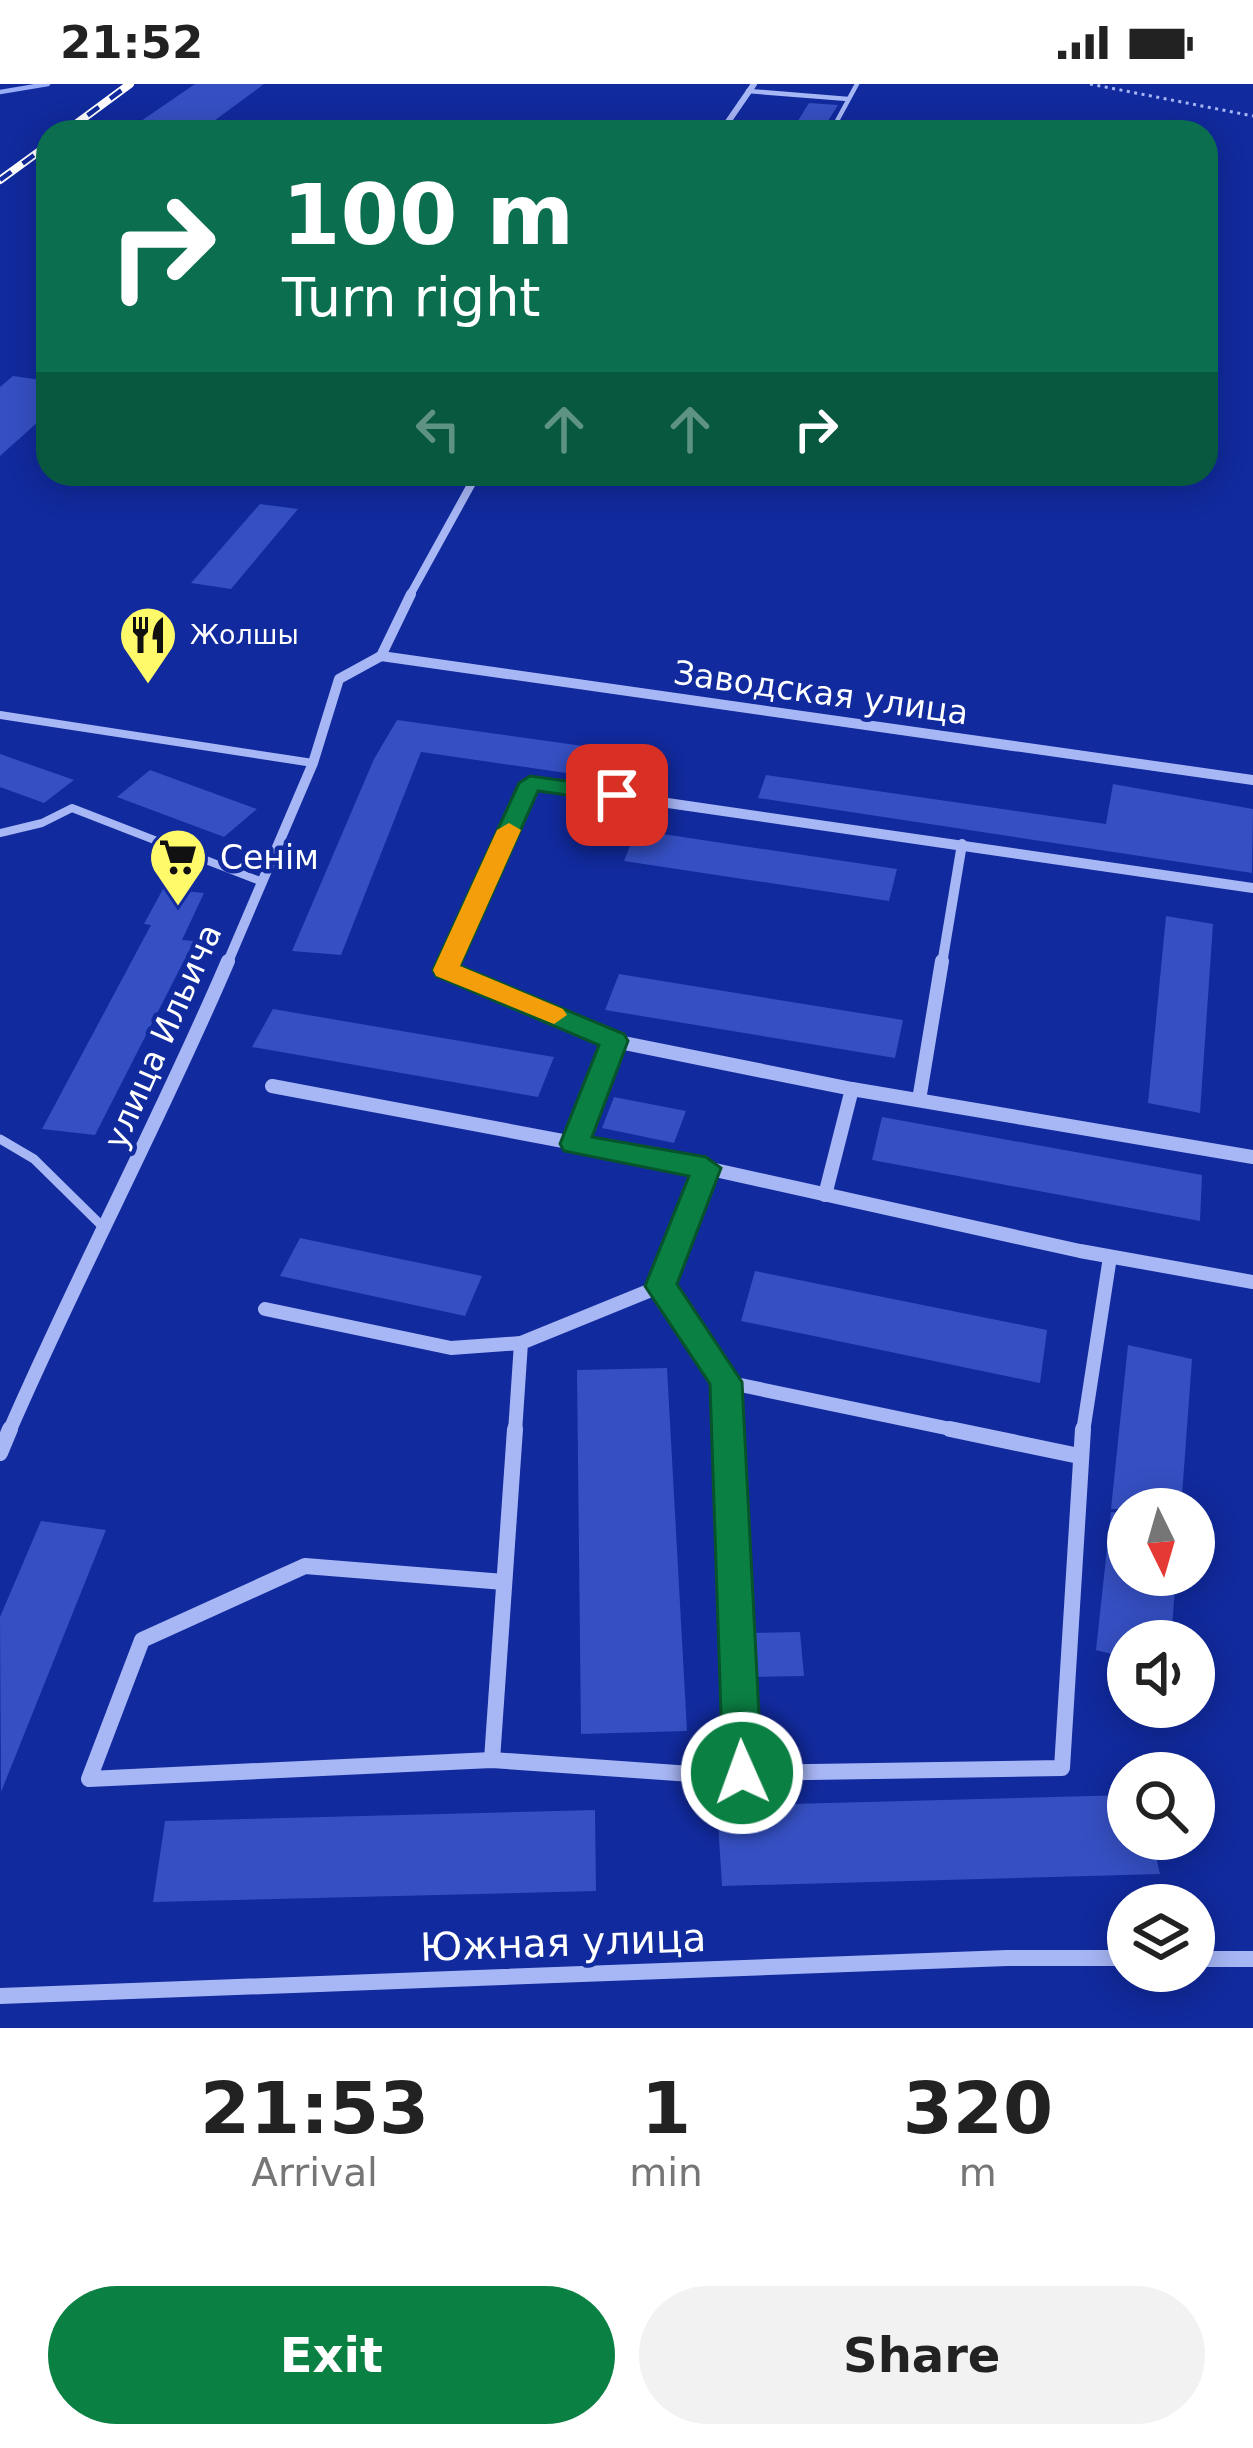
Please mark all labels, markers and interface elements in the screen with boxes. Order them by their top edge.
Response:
text: 21:52 [60,16,203,69]
text: 100 m [282,166,574,264]
icon: right [84,168,240,324]
text: Turn right [282,266,541,329]
icon: left [405,396,471,462]
icon: ahead [531,396,597,462]
icon: ahead [657,396,723,462]
icon: right [783,396,849,462]
restaurant icon: Жолшы [117,604,179,686]
place label: Жолшы [190,619,299,650]
street label: Заводская улица [671,653,971,732]
pin [566,744,668,846]
icon: arrive [584,762,650,828]
supermarket icon: Сенiм [147,826,209,908]
place label: Сенiм [220,838,319,877]
street label: улица Ильича [96,918,229,1155]
north arrow [1107,1488,1215,1596]
map controls [1107,1488,1215,1992]
button: sound [1107,1620,1215,1728]
position arrow [679,1710,805,1836]
button: search [1107,1752,1215,1860]
button: layers [1107,1884,1215,1992]
street label: Южная улица [419,1915,707,1970]
text: 21:53 [200,2066,429,2150]
text: 1 [641,2066,691,2150]
text: 320 [903,2066,1053,2150]
text: Arrival [251,2150,378,2195]
text: min [629,2150,703,2195]
text: m [959,2150,997,2195]
button: Exit [48,2286,615,2424]
button: Share [639,2286,1205,2424]

